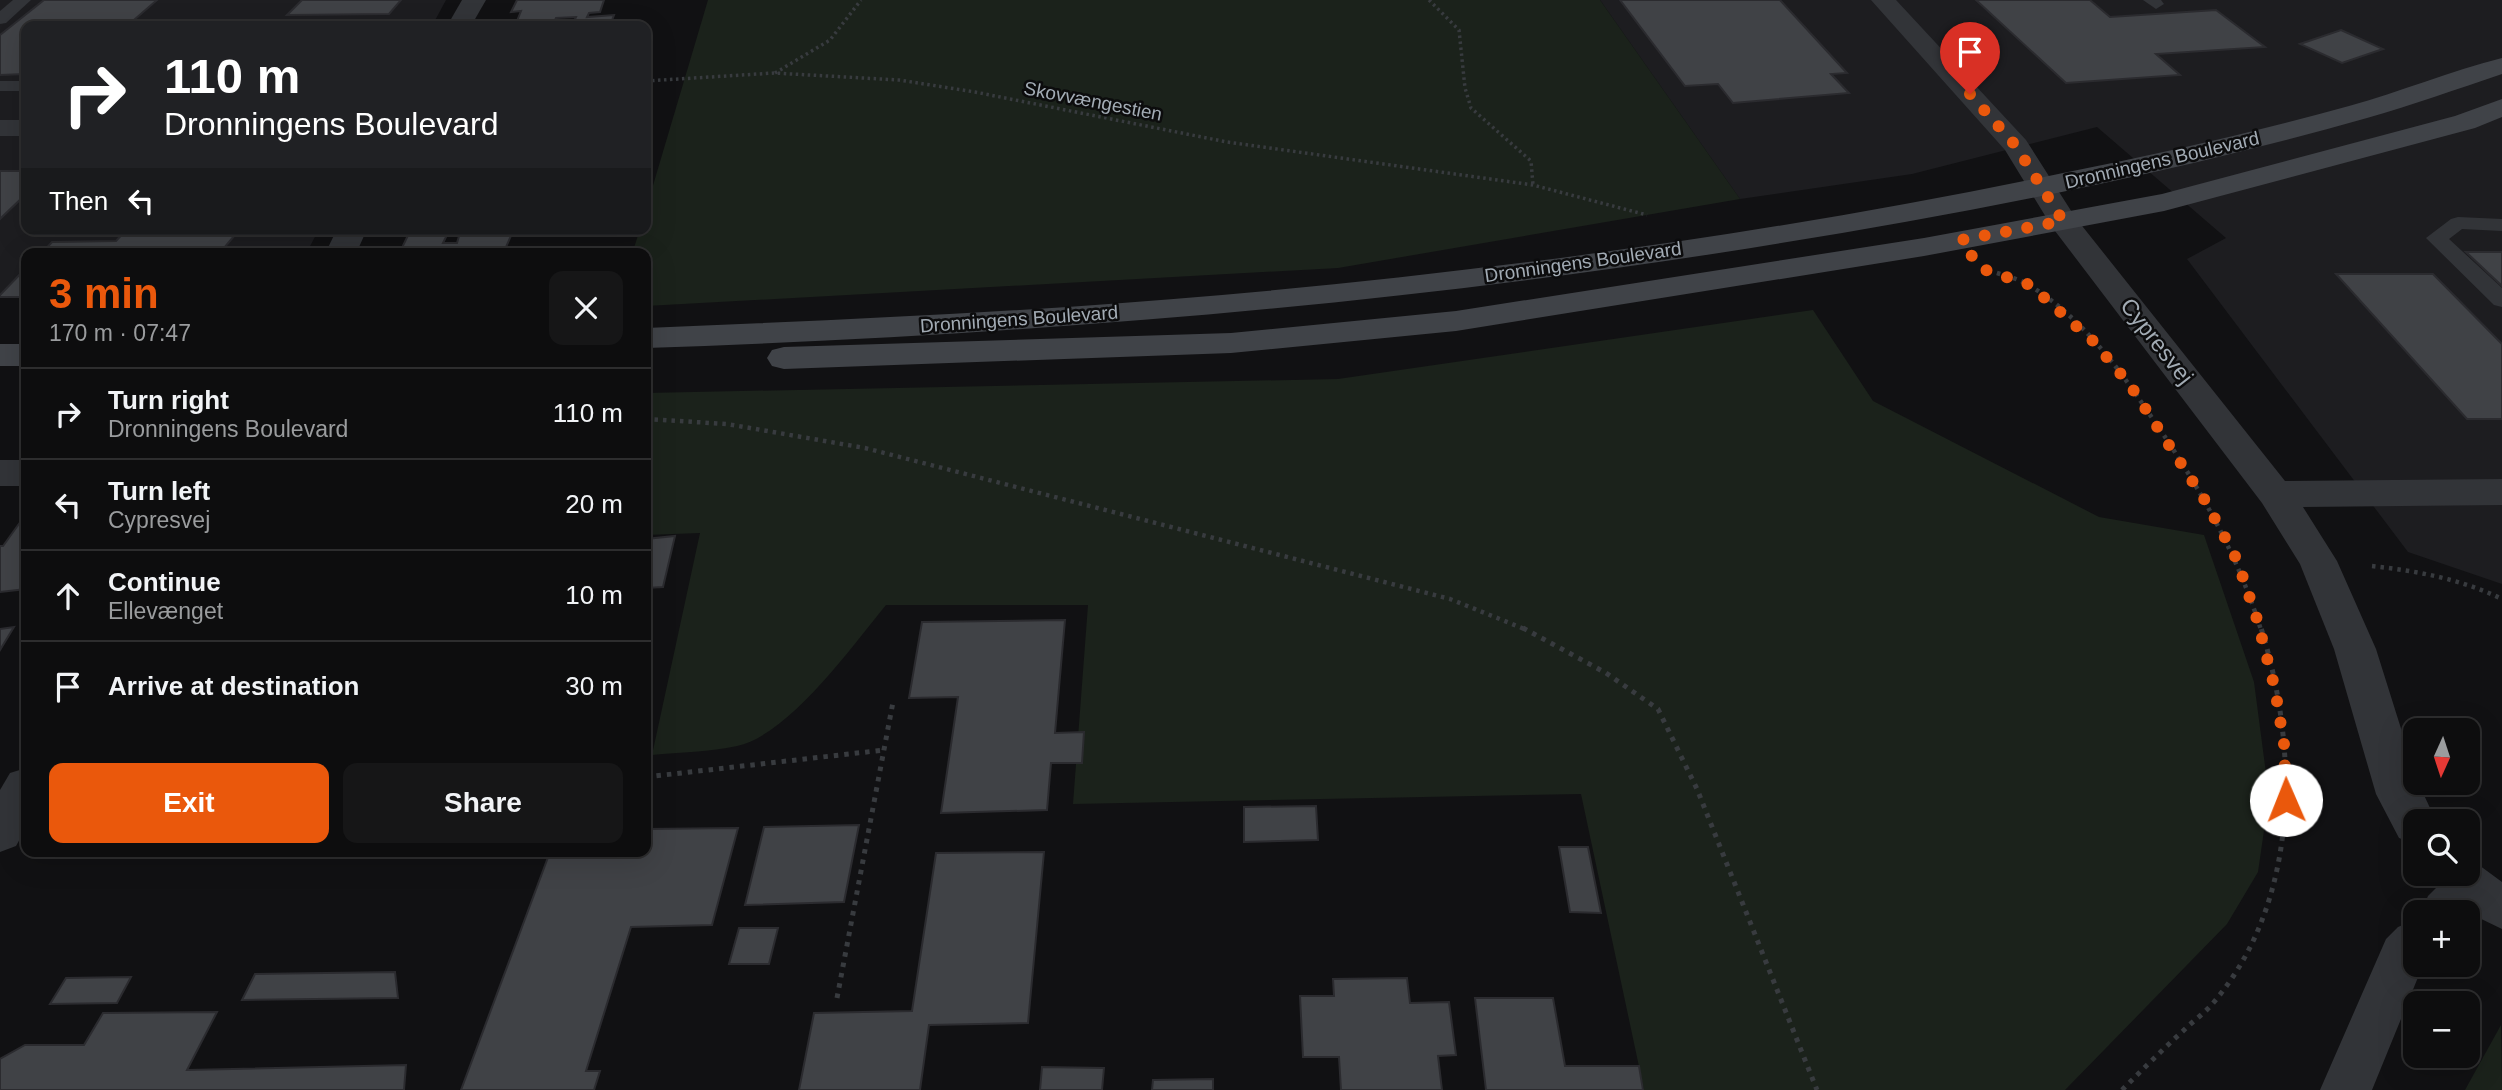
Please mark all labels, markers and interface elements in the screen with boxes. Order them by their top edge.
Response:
pin [1940,22,2000,94]
icon: arrive [1951,33,1989,71]
icon: right [49,49,140,140]
text: 110 m [164,49,300,103]
street label: Skovvængestien [1022,77,1164,125]
text: Dronningens Boulevard [164,106,498,142]
street label: Dronningens Boulevard [2063,127,2261,193]
icon: left [122,182,160,220]
text: Then [49,186,108,216]
street label: Dronningens Boulevard [1483,238,1683,286]
text: 3 min [49,270,159,317]
button: close [549,271,623,345]
street label: Cypresvej [2115,293,2199,389]
street label: Dronningens Boulevard [919,302,1119,336]
text: 170 m · 07:47 [49,320,191,346]
text: Turn right [108,385,229,415]
icon: right [49,395,87,433]
text: 110 m [553,398,623,428]
text: Dronningens Boulevard [108,416,348,442]
text: Turn left [108,476,210,506]
icon: left [49,486,87,524]
text: 20 m [565,489,623,519]
text: Cypresvej [108,507,210,533]
text: Continue [108,567,221,597]
icon: ahead [49,577,87,615]
text: 10 m [565,580,623,610]
text: Ellevænget [108,598,223,624]
icon: arrive [49,668,87,706]
text: Arrive at destination [108,671,359,701]
text: 30 m [565,671,623,701]
north arrow [2403,718,2480,794]
map controls [2403,718,2480,1068]
button: Exit [49,763,329,843]
button: Share [343,763,623,843]
position arrow [2249,763,2323,837]
button: search [2403,809,2480,886]
button: + [2403,900,2480,977]
button: − [2403,991,2480,1068]

